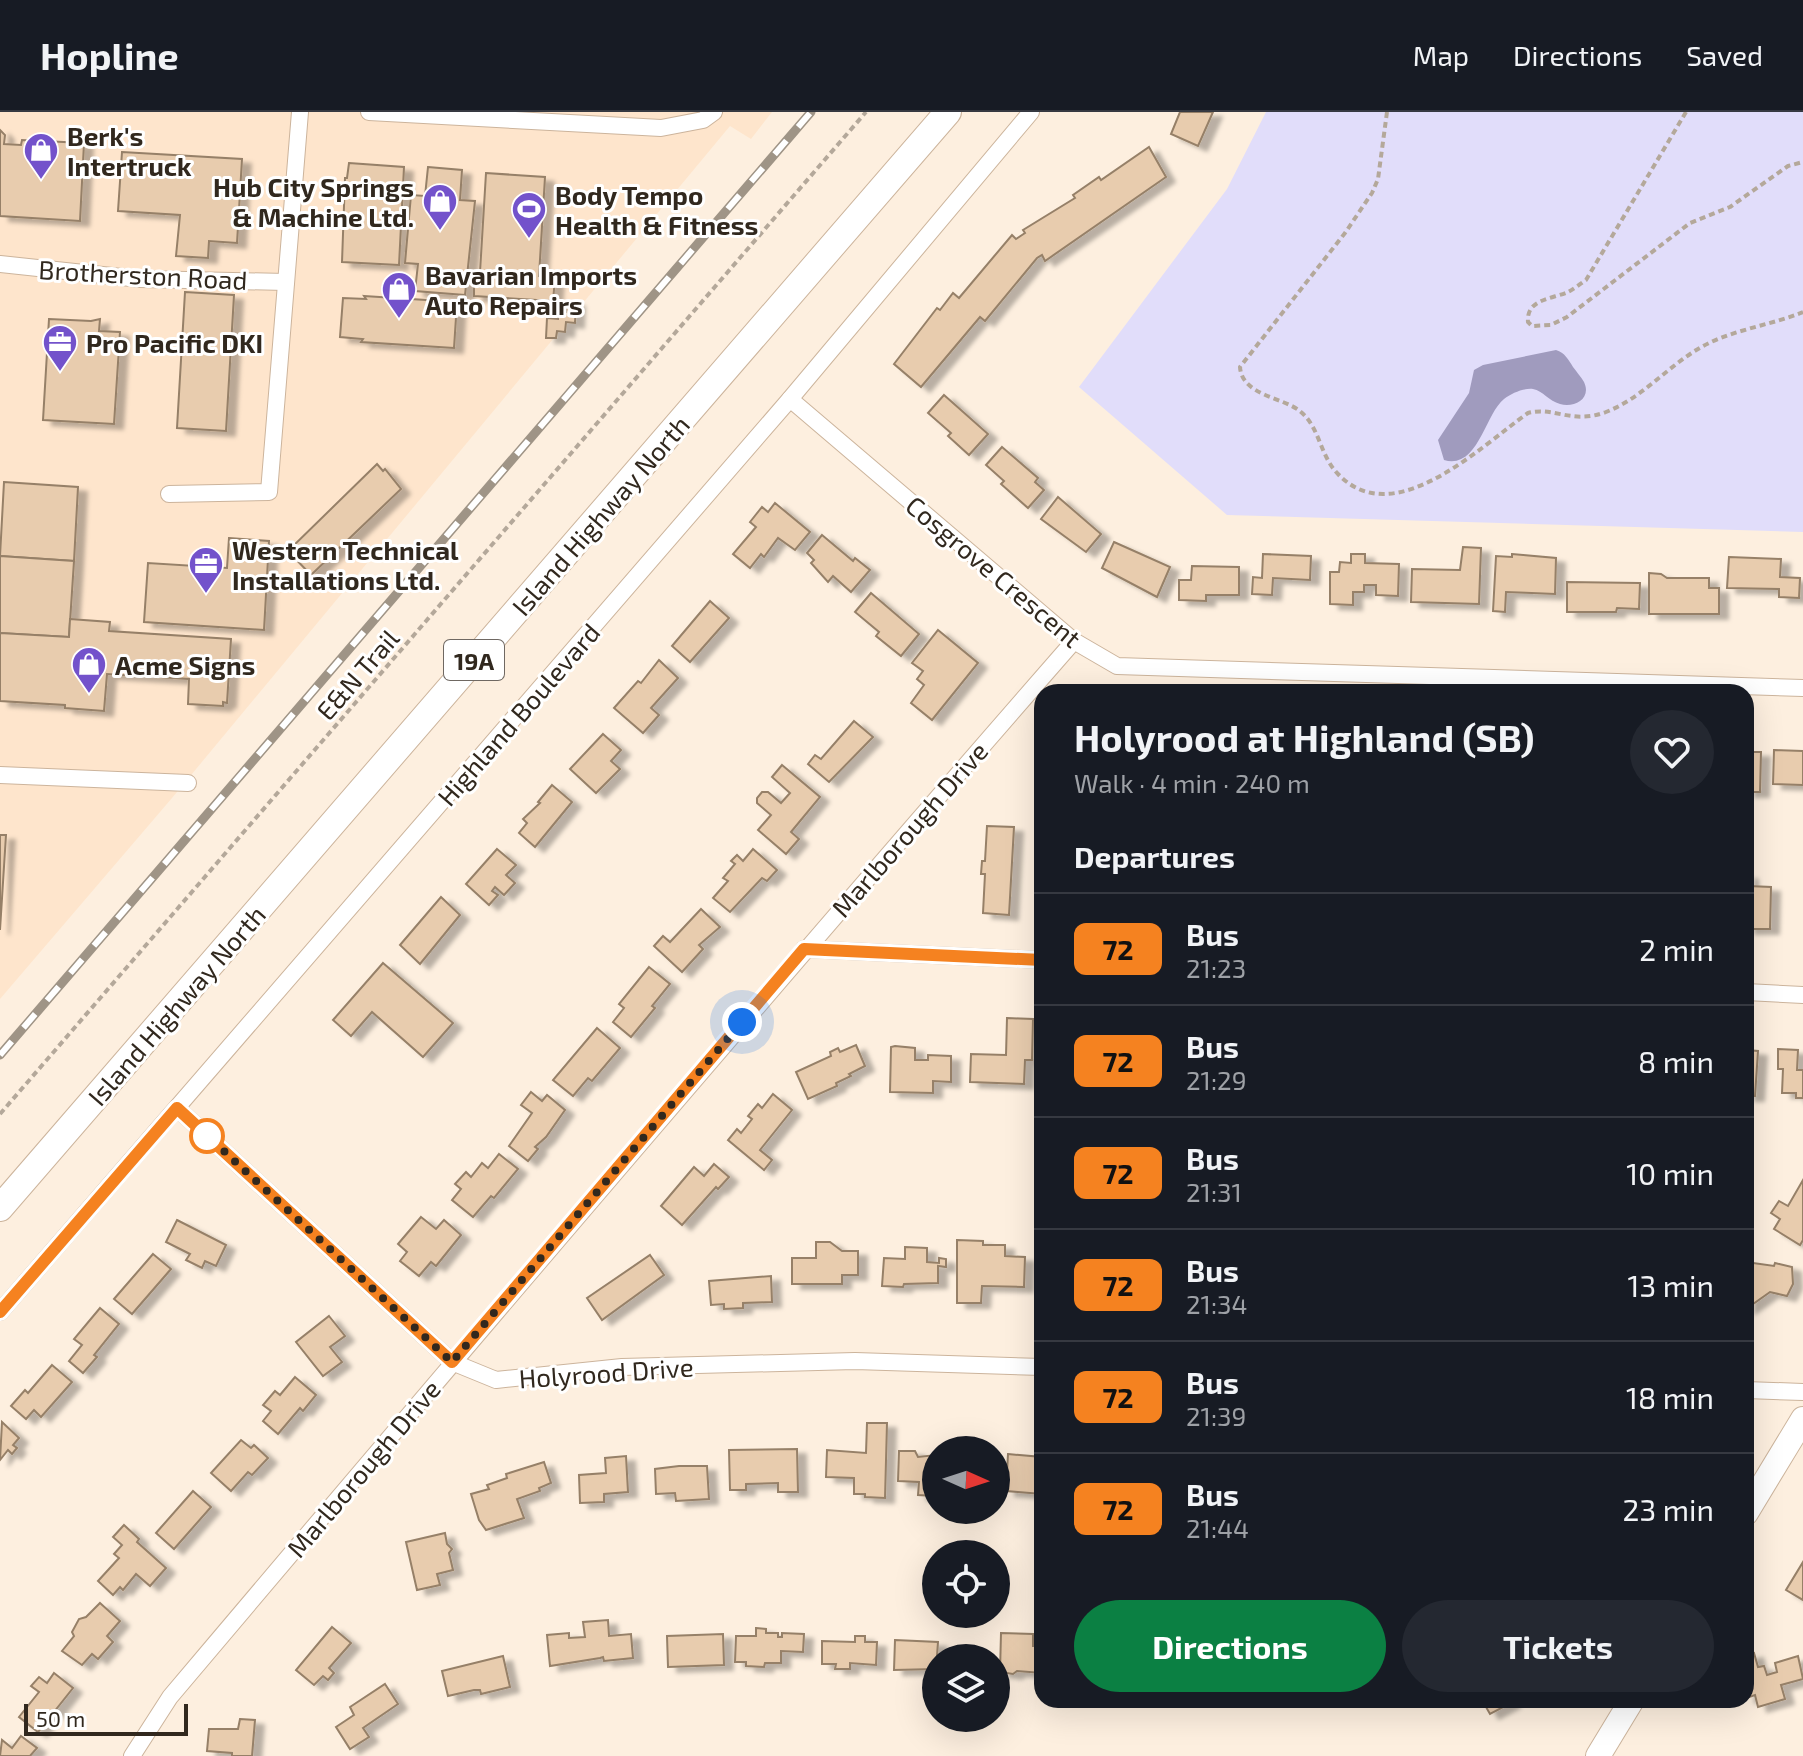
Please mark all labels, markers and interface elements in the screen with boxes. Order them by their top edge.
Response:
text: Hopline [40,32,179,78]
text: Map [1413,38,1469,72]
text: Directions [1513,38,1642,72]
text: Saved [1686,38,1763,72]
place label: Berk's Intertruck [67,120,192,181]
shop icon: Berk's Intertruck [22,131,60,181]
place label: Hub City Springs & Machine Ltd. [213,171,414,232]
place label: Body Tempo Health & Fitness [555,179,758,240]
shop icon: Hub City Springs & Machine Ltd. [421,182,459,232]
sports icon: Body Tempo Health & Fitness [510,190,548,240]
street label: Brotherston Road [38,253,248,295]
place label: Bavarian Imports Auto Repairs [425,259,637,320]
shop icon: Bavarian Imports Auto Repairs [380,270,418,320]
office icon: Pro Pacific DKI [41,323,79,373]
place label: Pro Pacific DKI [86,327,263,358]
street label: Island Highway North [505,409,695,621]
street label: Cosgrove Crescent [900,489,1088,653]
place label: Western Technical Installations Ltd. [232,534,459,595]
office icon: Western Technical Installations Ltd. [187,545,225,595]
street label: Highland Boulevard [430,616,606,812]
street label: E&N Trail [309,622,405,726]
road number: 19A [444,640,504,680]
shop icon: Acme Signs [70,645,108,695]
place label: Acme Signs [115,649,255,680]
button: heart [1630,710,1714,794]
text: Holyrood at Highland (SB) [1074,714,1535,760]
street label: Marlborough Drive [825,735,993,923]
text: Walk · 4 min · 240 m [1074,767,1310,798]
text: Departures [1074,838,1235,874]
street label: Island Highway North [81,899,271,1111]
text: Bus [1186,916,1239,952]
text: 2 min [1639,931,1714,967]
text: 72 [1102,932,1134,966]
text: 21:23 [1186,952,1246,983]
your location [722,1002,762,1042]
text: Bus [1186,1028,1239,1064]
text: 8 min [1638,1043,1714,1079]
text: 72 [1102,1044,1134,1078]
text: 21:29 [1186,1064,1247,1095]
unlabelled marker [190,1119,224,1153]
text: Bus [1186,1140,1239,1176]
text: 10 min [1626,1155,1714,1191]
text: 72 [1102,1156,1134,1190]
text: 21:31 [1186,1176,1242,1207]
text: Bus [1186,1252,1239,1288]
text: 13 min [1628,1267,1714,1303]
text: 72 [1102,1268,1134,1302]
text: 21:34 [1186,1288,1248,1319]
street label: Holyrood Drive [518,1350,694,1394]
text: Bus [1186,1364,1239,1400]
street label: Marlborough Drive [280,1373,446,1563]
text: 18 min [1626,1379,1714,1415]
text: 72 [1102,1380,1134,1414]
text: 21:39 [1186,1400,1246,1431]
north arrow [922,1436,1010,1524]
map controls [922,1436,1010,1732]
text: Bus [1186,1476,1239,1512]
text: 23 min [1623,1491,1714,1527]
text: 72 [1102,1492,1134,1526]
text: 21:44 [1186,1512,1249,1543]
button: locate [922,1540,1010,1628]
button: Directions [1074,1600,1386,1692]
button: Tickets [1402,1600,1714,1692]
button: layers [922,1644,1010,1732]
scale bar [24,1700,188,1736]
text: 50 m [36,1705,85,1731]

